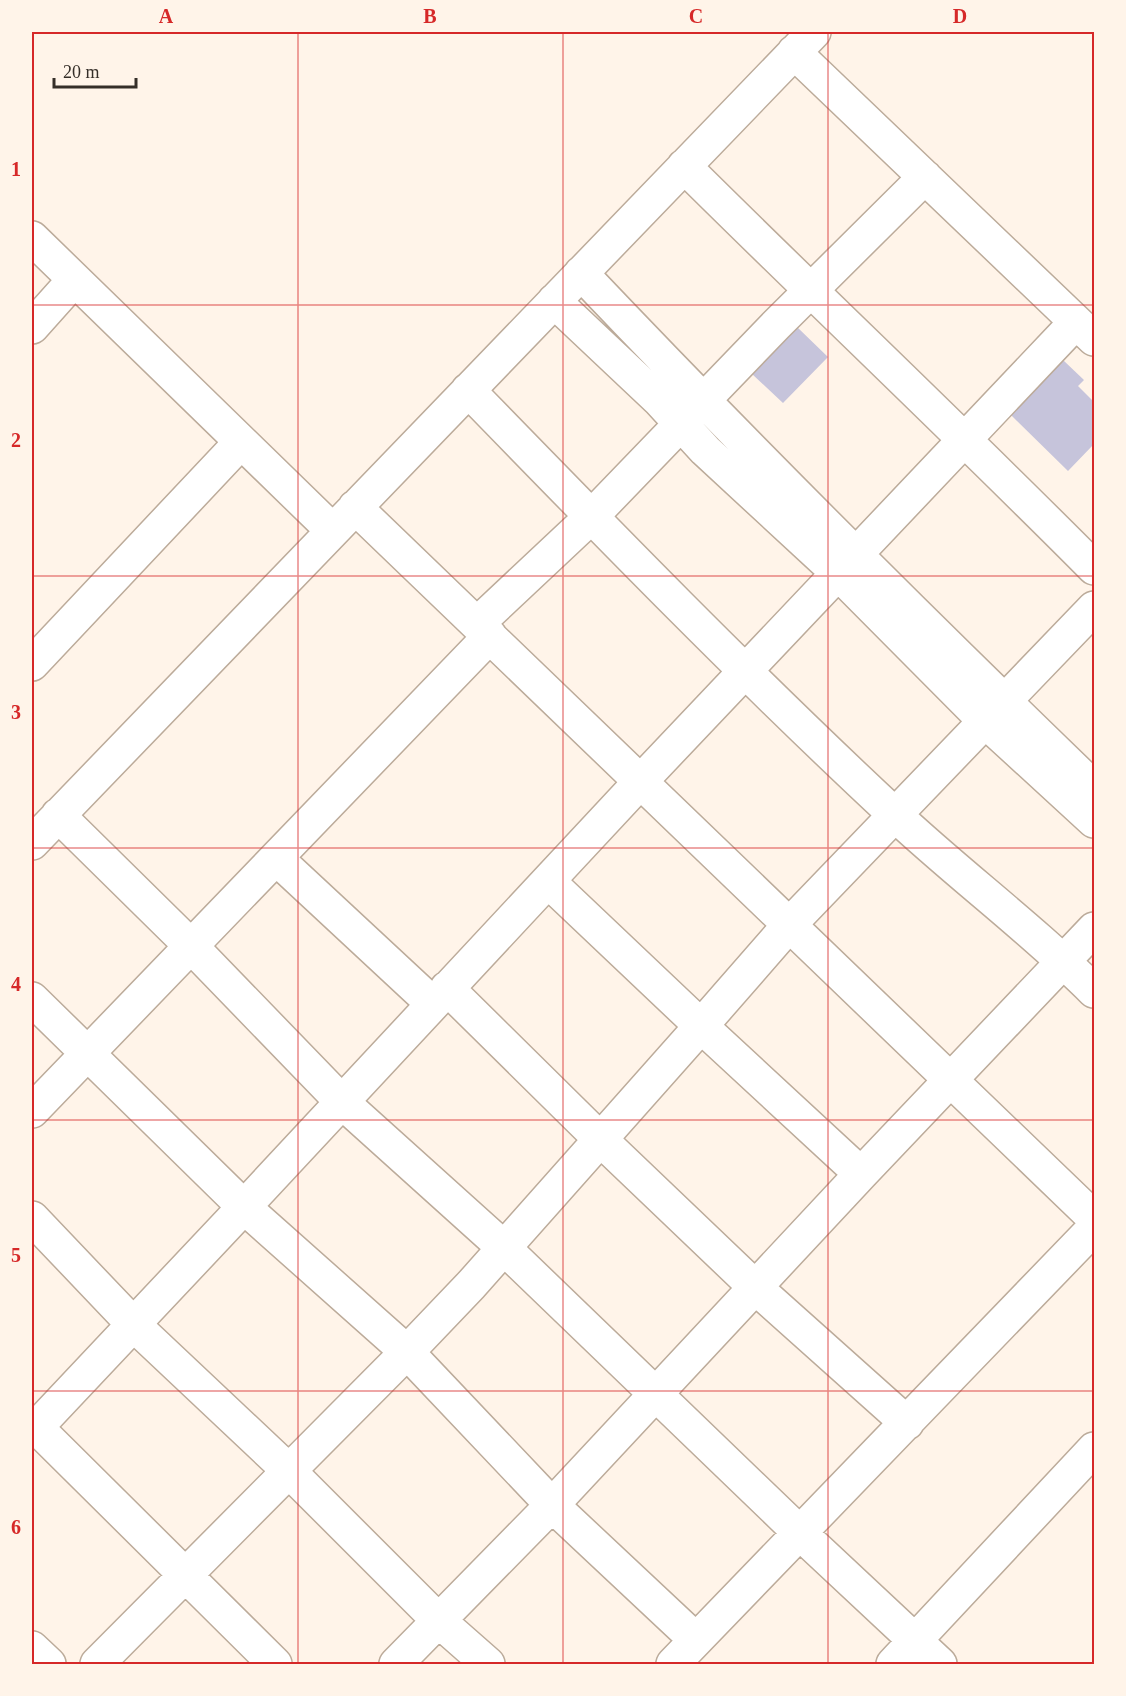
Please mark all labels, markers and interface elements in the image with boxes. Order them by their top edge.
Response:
text: A [159,5,174,27]
text: B [423,5,437,27]
text: C [689,5,703,27]
text: D [953,5,967,27]
scale bar [54,51,136,89]
text: 20 m [63,62,100,82]
text: 1 [11,158,21,180]
text: 2 [11,429,21,451]
text: 3 [11,701,21,723]
text: 4 [11,973,21,995]
text: 5 [11,1244,21,1266]
text: 6 [11,1516,21,1538]

